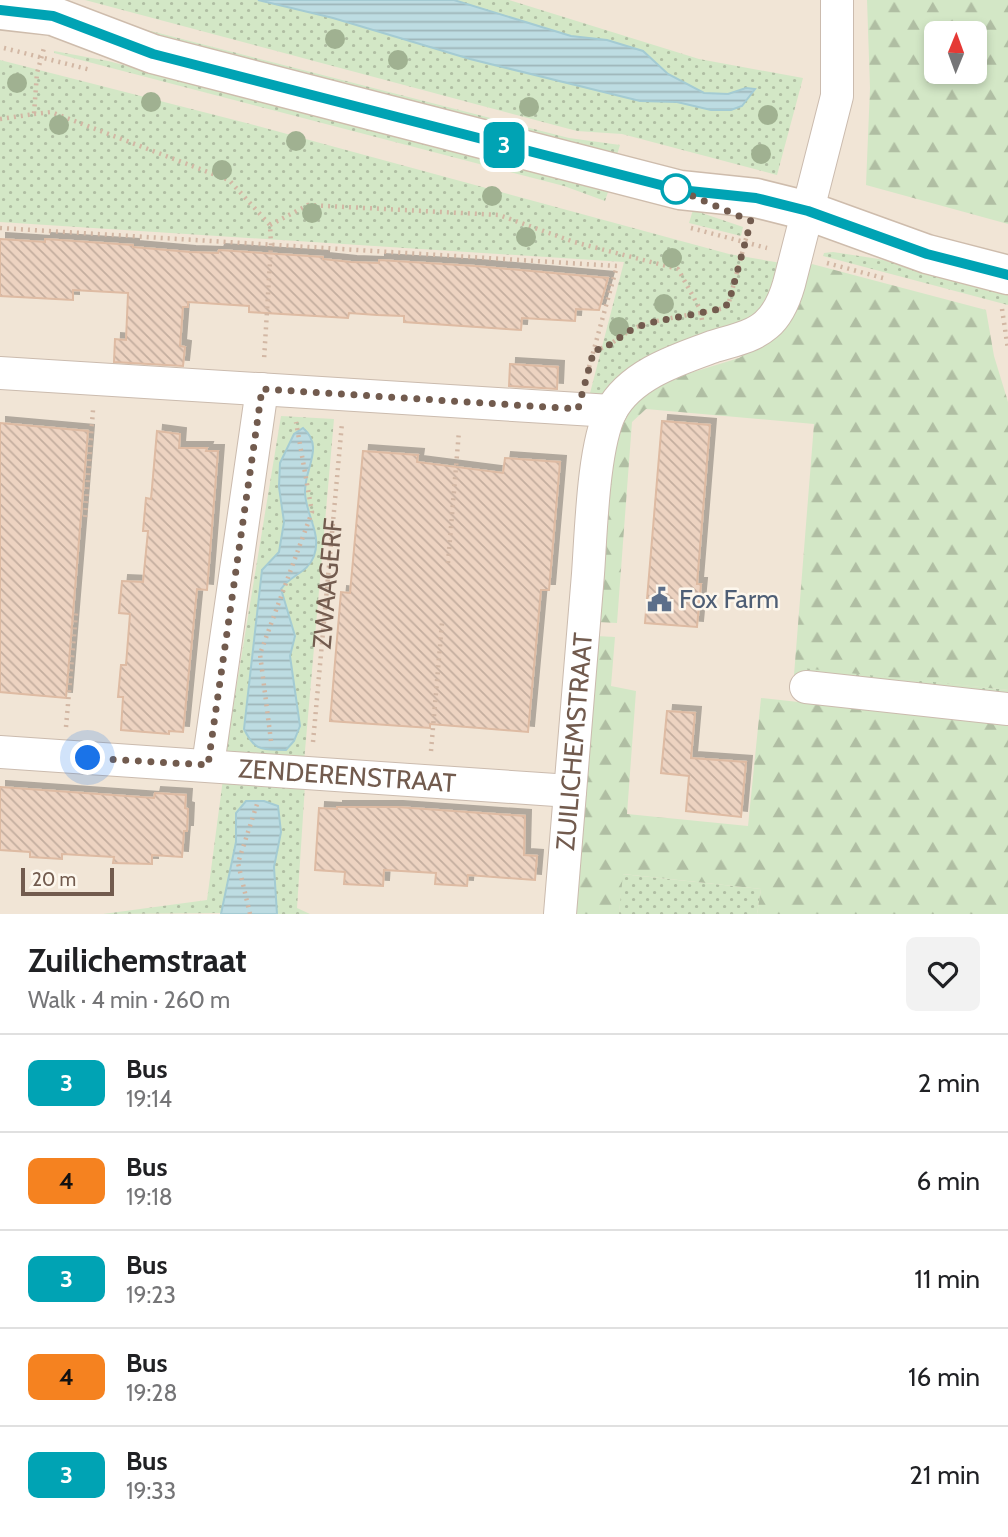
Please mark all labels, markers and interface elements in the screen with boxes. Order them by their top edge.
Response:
north arrow [924,21,987,84]
map controls [924,21,987,84]
line badge: 3 [481,122,527,168]
text: 3 [498,130,510,159]
unlabelled marker [661,174,691,204]
street label: ZWAAGERF [306,517,349,650]
place label: Fox Farm [679,583,779,615]
public building icon: Fox Farm [645,585,673,613]
street label: ZUILICHEMSTRAAT [549,631,599,852]
your location [70,740,105,775]
street label: ZENDERENSTRAAT [237,752,457,799]
scale bar [21,865,114,897]
text: 20 m [32,868,76,891]
button: heart [906,937,980,1011]
text: Zuilichemstraat [28,940,247,980]
text: Walk · 4 min · 260 m [28,986,230,1014]
text: Bus [126,1053,167,1085]
text: 2 min [918,1067,980,1099]
text: 3 [60,1068,73,1097]
text: 19:14 [126,1085,172,1113]
text: Bus [126,1151,167,1183]
text: 6 min [917,1165,980,1197]
text: 4 [59,1166,74,1195]
text: 19:18 [126,1183,173,1211]
text: Bus [126,1249,167,1281]
text: 11 min [914,1263,980,1295]
text: 3 [60,1264,73,1293]
text: 19:23 [126,1281,176,1309]
text: Bus [126,1347,167,1379]
text: 16 min [908,1361,980,1393]
text: 4 [59,1362,74,1391]
text: 19:28 [126,1379,177,1407]
text: Bus [126,1445,167,1477]
text: 21 min [909,1459,980,1491]
text: 3 [60,1460,73,1489]
text: 19:33 [126,1477,176,1505]

